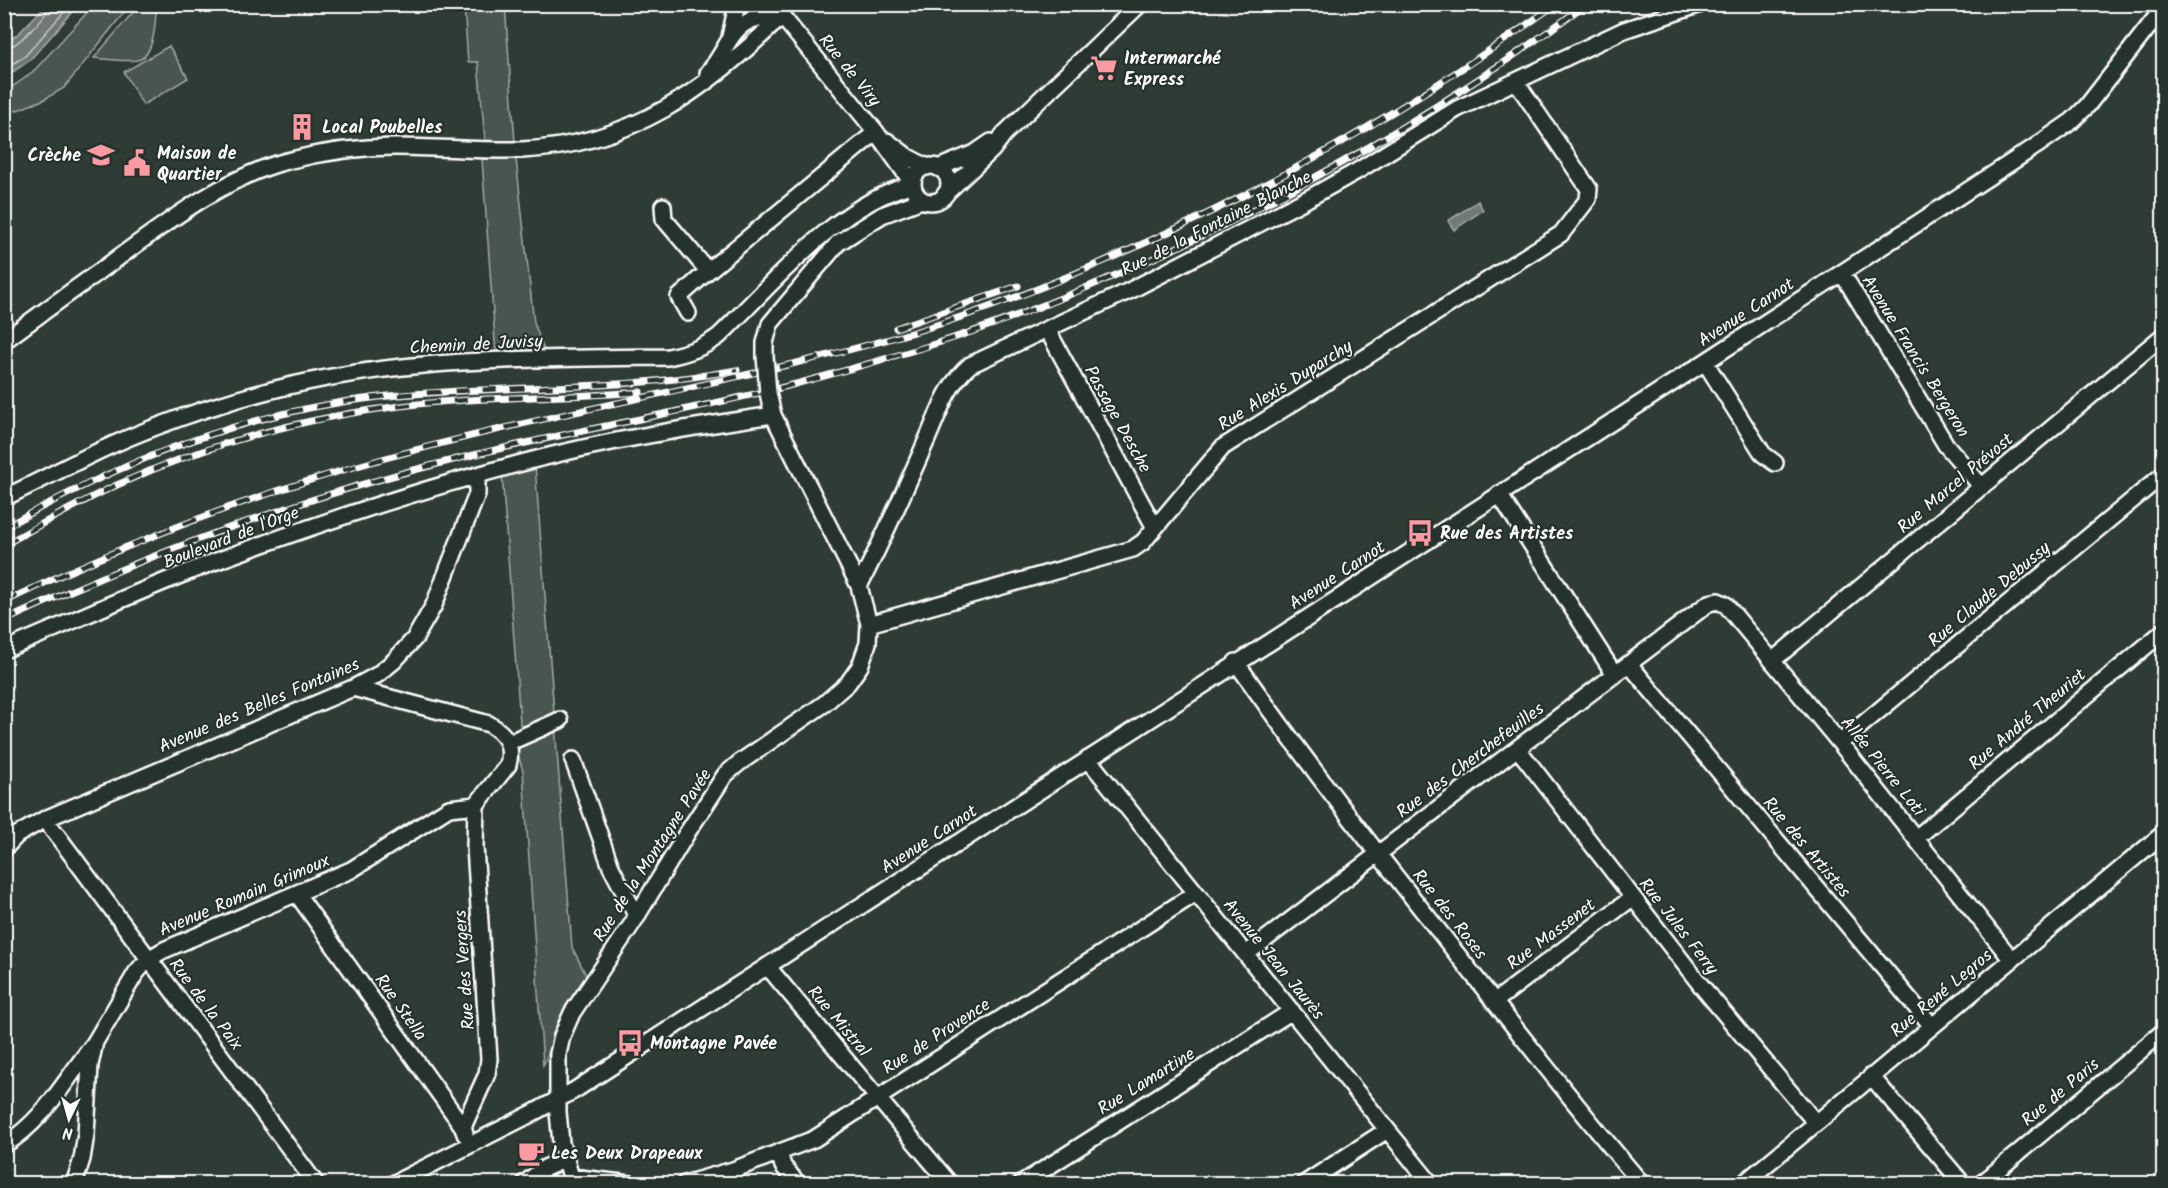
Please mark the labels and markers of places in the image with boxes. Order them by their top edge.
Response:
place label: Intermarché Express [1124,45,1221,95]
supermarket icon: Intermarché Express [1089,53,1119,83]
building icon: Local Poubelles [287,112,317,142]
place label: Local Poubelles [322,114,443,143]
school or university icon: Crèche [86,140,116,170]
place label: Maison de Quartier [157,140,237,190]
place label: Crèche [27,142,81,171]
public building icon: Maison de Quartier [122,148,152,178]
bus stop icon: Rue des Artistes [1405,518,1435,548]
place label: Rue des Artistes [1440,520,1574,549]
bus stop icon: Montagne Pavée [615,1028,645,1058]
place label: Montagne Pavée [650,1030,777,1059]
cafe icon: Les Deux Drapeaux [516,1138,546,1168]
place label: Les Deux Drapeaux [551,1140,703,1169]

